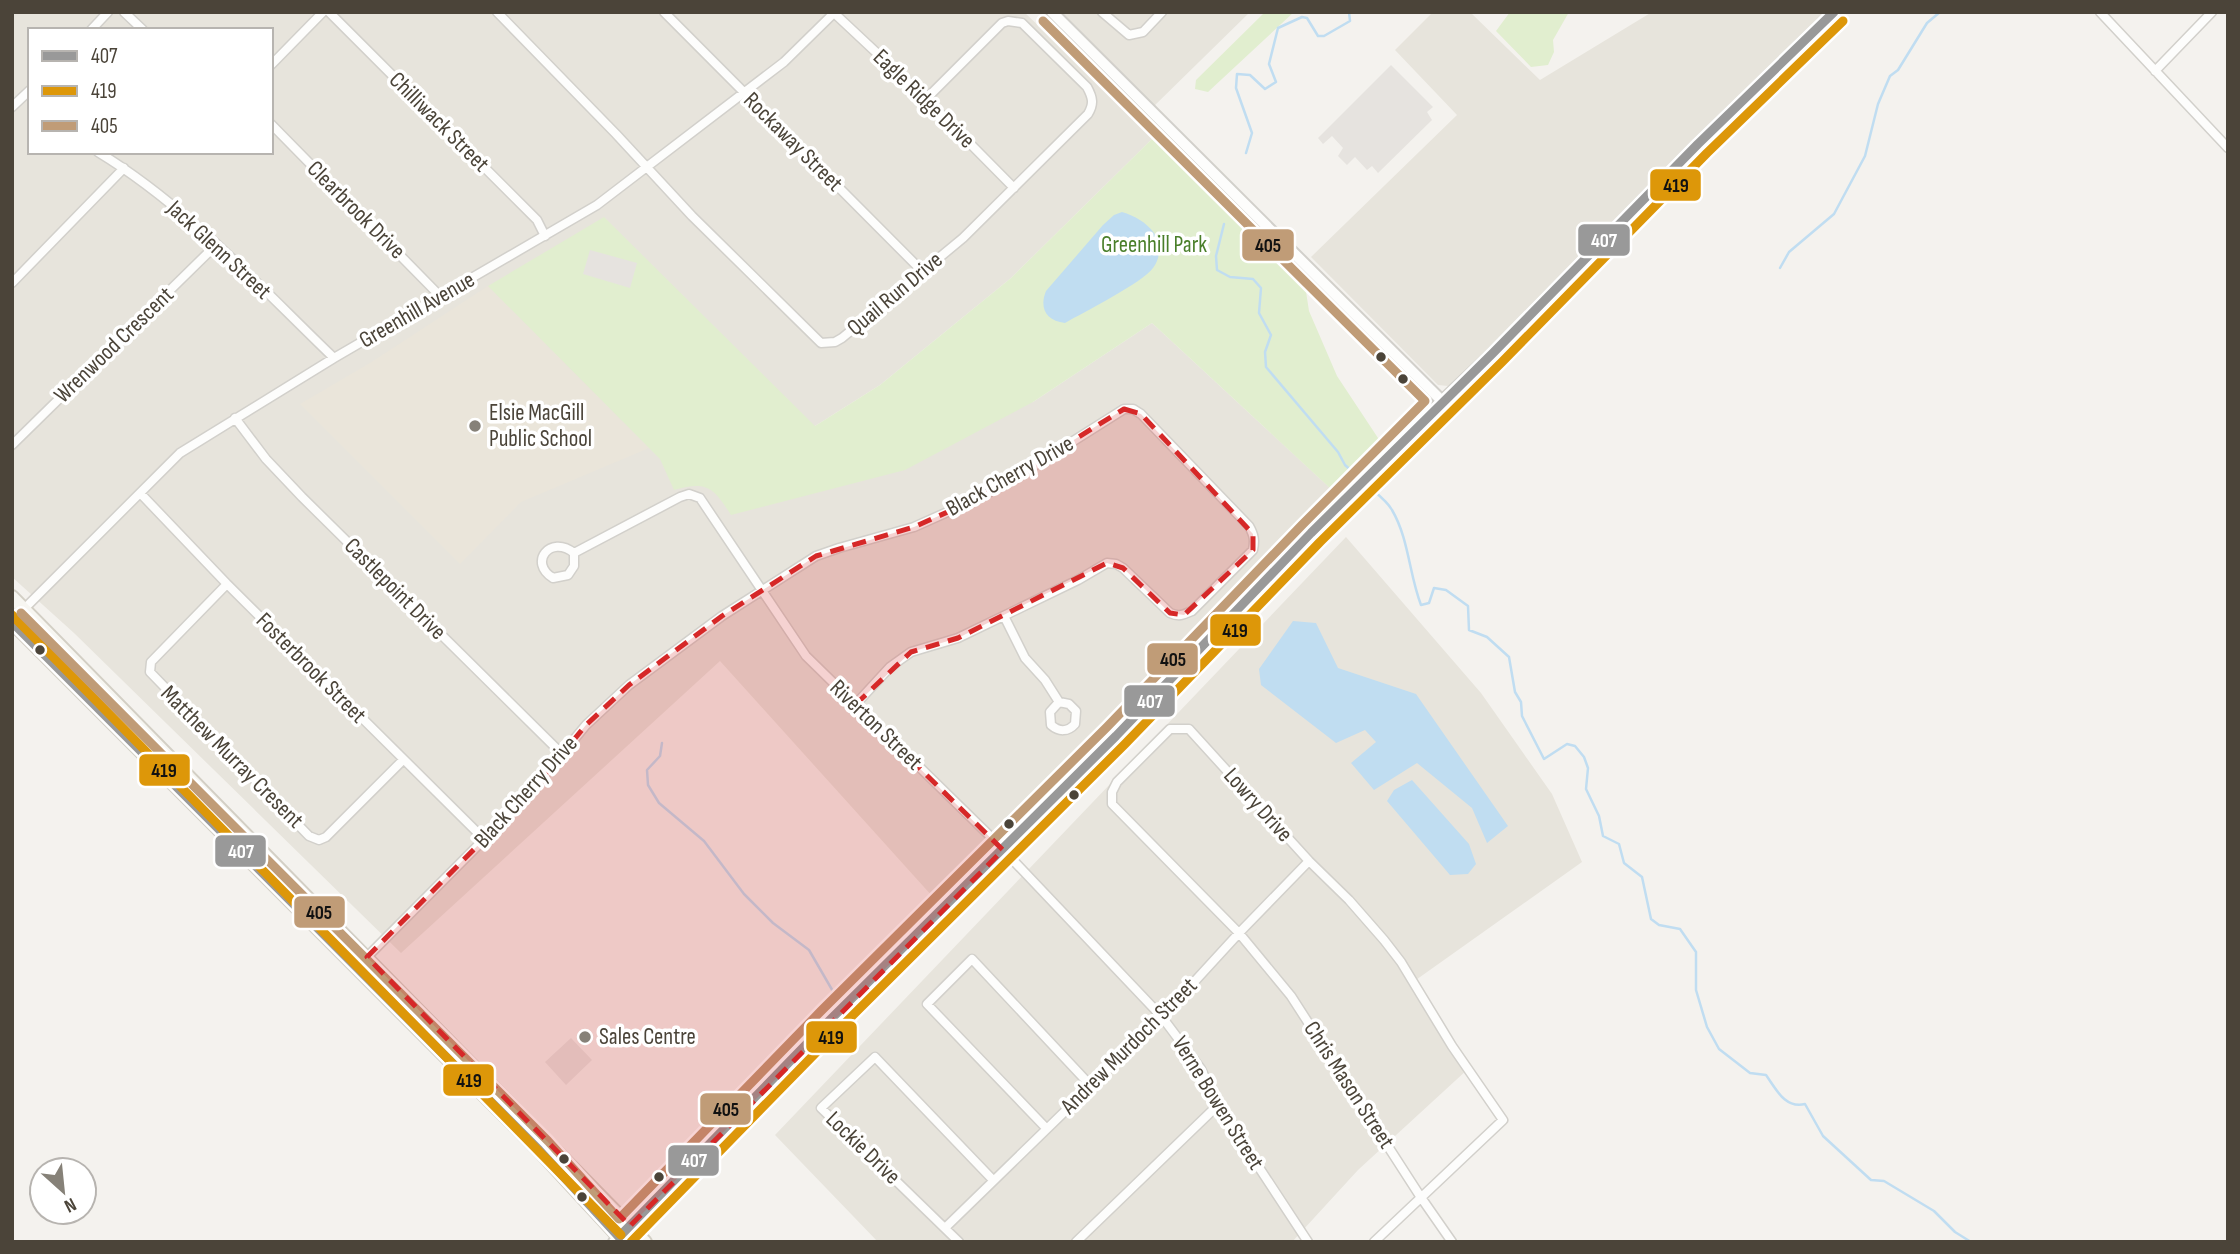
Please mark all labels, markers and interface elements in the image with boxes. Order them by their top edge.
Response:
legend [28,28,273,154]
street label: Eagle Ridge Drive [867,43,981,155]
text: 407 [91,44,118,69]
street label: Chilliwack Street [383,66,495,178]
text: 419 [91,79,117,104]
street label: Rockaway Street [737,86,849,198]
text: 405 [91,114,118,139]
street label: Clearbrook Drive [301,155,411,265]
line badge: 419 [1649,168,1702,202]
text: 419 [1663,175,1689,198]
street label: Jack Glenn Street [160,194,277,305]
line badge: 407 [1577,223,1631,257]
line badge: 405 [1241,228,1295,262]
text: 407 [1591,230,1618,253]
park label: Greenhill Park [1101,231,1207,259]
text: 405 [1255,235,1281,258]
street label: Quail Run Drive [842,246,948,342]
street label: Greenhill Avenue [354,266,480,354]
street label: Wrenwood Crescent [48,281,180,409]
unlabelled marker [1374,350,1388,364]
unlabelled marker [1396,372,1410,386]
place label: Elsie MacGill Public School [489,399,592,453]
marker: Elsie MacGill Public School [467,418,483,434]
street label: Black Cherry Drive [941,429,1079,523]
street label: Castlepoint Drive [338,532,452,646]
street label: Fosterbrook Street [250,607,372,729]
line badge: 419 [1209,613,1262,647]
text: 419 [1222,620,1248,643]
line badge: 405 [1146,642,1199,676]
unlabelled marker [33,643,47,657]
text: 405 [1160,649,1186,672]
street label: Riverton Street [824,674,928,776]
street label: Matthew Murray Cresent [155,680,309,834]
line badge: 407 [1123,684,1176,718]
text: 407 [1137,691,1164,714]
street label: Black Cherry Drive [468,730,584,854]
line badge: 419 [138,753,191,787]
text: 419 [151,760,177,783]
street label: Lowry Drive [1217,762,1299,848]
unlabelled marker [1067,788,1081,802]
unlabelled marker [1002,817,1016,831]
line badge: 407 [214,834,267,868]
text: 407 [228,841,255,864]
line badge: 405 [293,895,346,929]
text: 405 [306,902,332,925]
street label: Andrew Murdoch Street [1054,972,1203,1121]
street label: Chris Mason Street [1297,1016,1401,1154]
line badge: 419 [805,1020,858,1054]
place label: Sales Centre [599,1023,696,1051]
text: 419 [818,1027,844,1050]
marker: Sales Centre [577,1029,593,1045]
street label: Verne Bowen Street [1166,1031,1270,1175]
line badge: 419 [442,1063,495,1097]
text: 419 [456,1070,482,1093]
line badge: 405 [699,1092,752,1126]
text: 405 [713,1099,739,1122]
street label: Lockie Drive [820,1106,906,1190]
line badge: 407 [667,1144,720,1177]
text: 407 [681,1150,708,1173]
unlabelled marker [557,1152,571,1166]
north arrow [28,1156,98,1226]
unlabelled marker [652,1170,666,1184]
unlabelled marker [575,1190,589,1204]
text: N [60,1192,80,1217]

